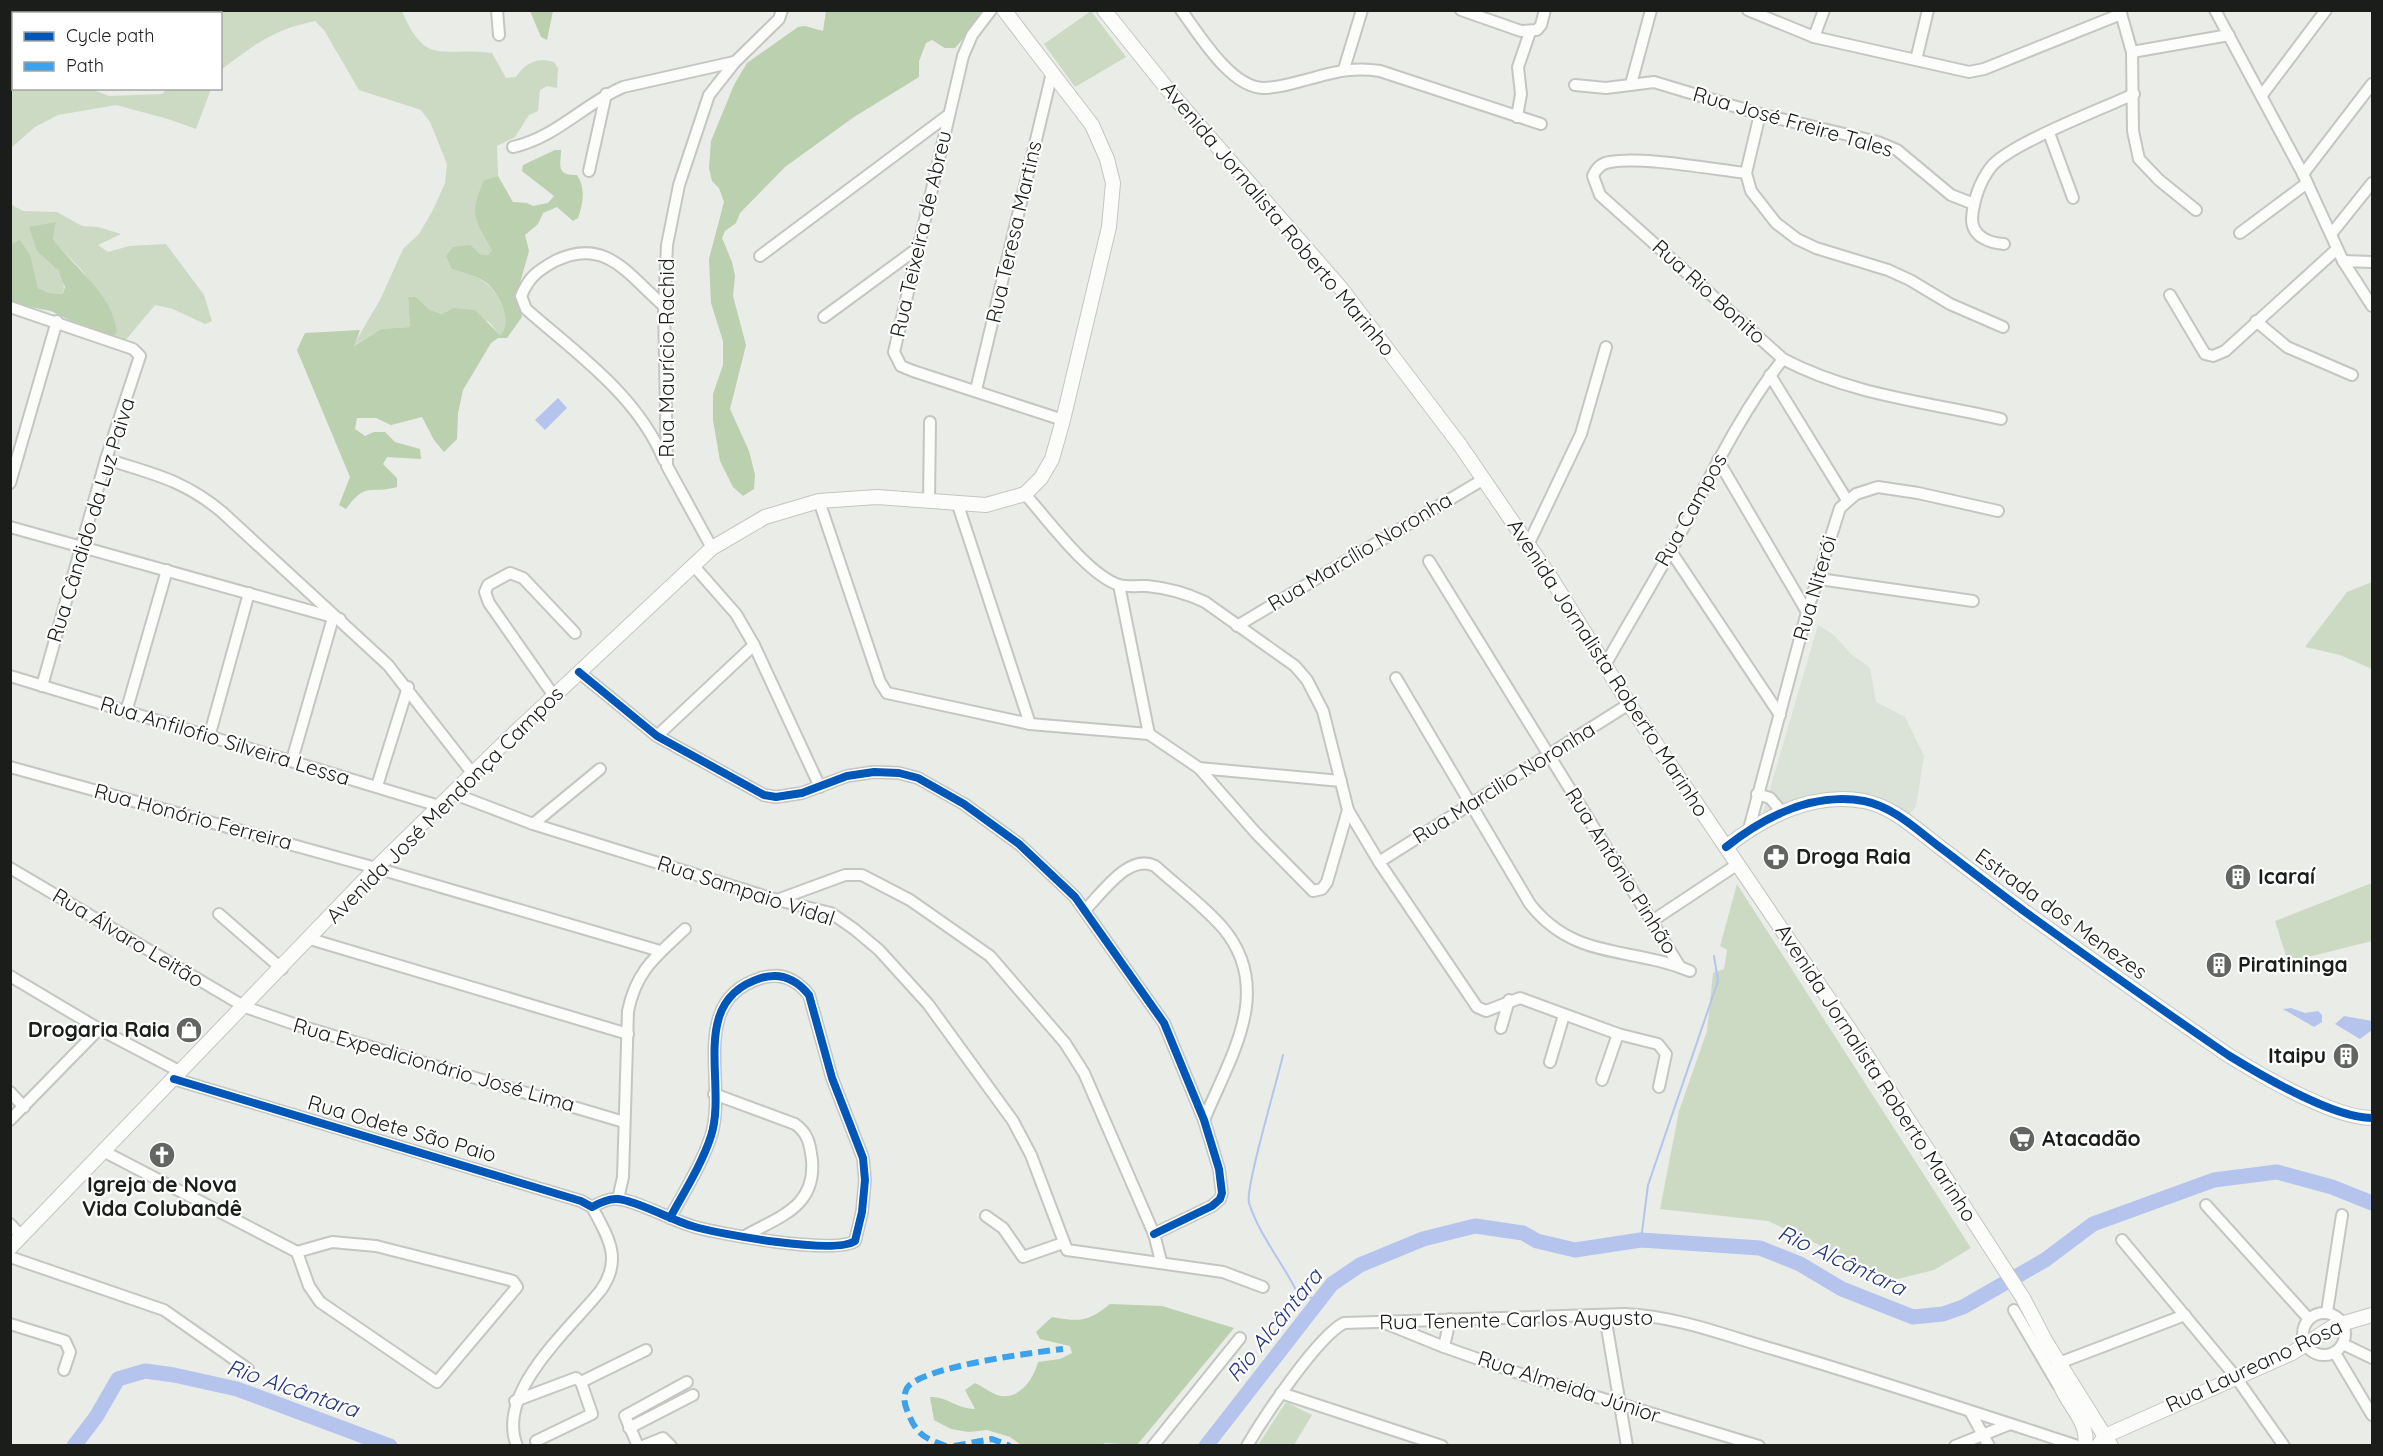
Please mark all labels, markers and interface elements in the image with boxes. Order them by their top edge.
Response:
legend [12,12,222,90]
text: Cycle path [66,24,154,47]
text: Path [66,54,104,77]
street label: Avenida Jornalista Roberto Marinho [1156,76,1401,361]
street label: Rua José Freire Tales [1690,80,1896,162]
street label: Rua Teixeira de Abreu [884,128,956,340]
street label: Rua Teresa Martins [979,138,1047,325]
street label: Rua Rio Bonito [1647,233,1772,349]
street label: Rua Maurício Rachid [653,258,679,458]
street label: Rua Cândido da Luz Paiva [40,394,140,645]
street label: Rua Campos [1648,448,1732,571]
street label: Rua Marcílio Noronha [1263,486,1456,616]
street label: Avenida Jornalista Roberto Marinho [1503,513,1715,821]
street label: Rua Niterói [1787,532,1841,643]
street label: Avenida José Mendonça Campos [320,680,568,928]
street label: Rua Anfilofio Silveira Lessa [97,690,353,790]
street label: Rua Marcilio Noronha [1407,715,1599,849]
street label: Rua Honório Ferreira [91,777,295,855]
street label: Rua Antônio Pinhão [1560,782,1684,958]
pharmacy icon: Droga Raia [1761,842,1791,872]
street label: Estrada dos Menezes [1970,842,2153,984]
place label: Droga Raia [1796,843,1911,869]
street label: Rua Sampaio Vidal [654,849,838,931]
building icon: Icaraí [2223,862,2253,892]
place label: Icaraí [2258,863,2316,889]
street label: Rua Álvaro Leitão [48,882,209,993]
street label: Avenida Jornalista Roberto Marinho [1771,918,1983,1226]
building icon: Piratininga [2204,950,2234,980]
place label: Piratininga [2238,951,2348,977]
street label: Rua Expedicionário José Lima [290,1011,578,1117]
shop icon: Drogaria Raia [174,1015,204,1045]
place label: Drogaria Raia [28,1016,170,1042]
building icon: Itaipu [2331,1041,2361,1071]
place label: Itaipu [2268,1042,2326,1068]
street label: Rua Odete São Paio [305,1089,500,1167]
supermarket icon: Atacadão [2007,1124,2037,1154]
place label: Atacadão [2042,1125,2141,1151]
church icon: Igreja de Nova Vida Colubandê [147,1140,177,1170]
place label: Igreja de Nova Vida Colubandê [82,1171,242,1221]
water label: Rio Alcântara [1774,1218,1912,1302]
water label: Rio Alcântara [1220,1261,1329,1387]
street label: Rua Tenente Carlos Augusto [1379,1304,1653,1334]
street label: Rua Laureano Rosa [2161,1313,2346,1417]
street label: Rua Almeida Júnior [1475,1344,1664,1428]
water label: Rio Alcântara [223,1352,364,1424]

